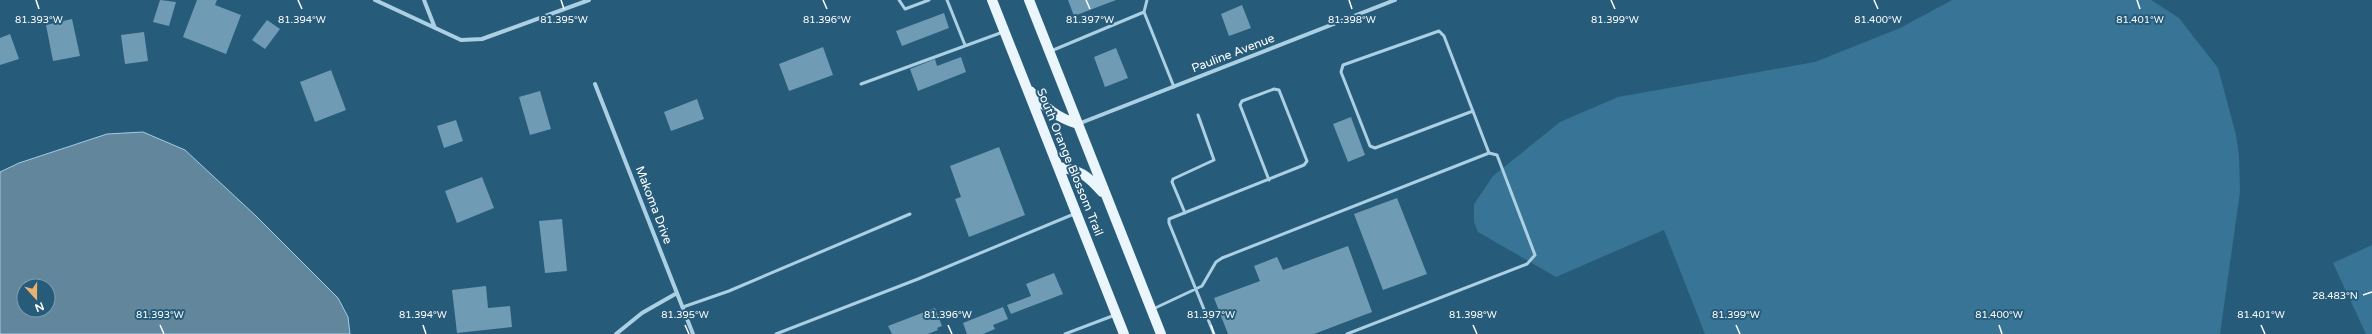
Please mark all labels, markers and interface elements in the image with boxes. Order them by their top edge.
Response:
text: 81.393°W [15,14,63,26]
text: 81.394°W [278,14,326,26]
text: 81.395°W [540,14,588,26]
text: 81.396°W [803,14,851,26]
text: 81.397°W [1066,14,1114,26]
text: 81.398°W [1328,14,1376,26]
text: 81.399°W [1591,14,1639,26]
text: 81.400°W [1854,14,1902,26]
text: 81.401°W [2116,14,2164,26]
street label: Pauline Avenue [1189,31,1277,75]
street label: South Orange Blossom Trail [1034,86,1106,238]
street label: Makoma Drive [633,164,675,246]
north arrow [16,278,56,318]
text: 28.483°N [2312,290,2358,302]
text: N [33,299,46,315]
text: 81.393°W [136,309,184,321]
text: 81.394°W [399,309,447,321]
text: 81.395°W [661,309,709,321]
text: 81.396°W [924,309,972,321]
text: 81.397°W [1187,309,1235,321]
text: 81.398°W [1449,309,1497,321]
text: 81.399°W [1712,309,1760,321]
text: 81.400°W [1975,309,2023,321]
text: 81.401°W [2237,309,2285,321]

